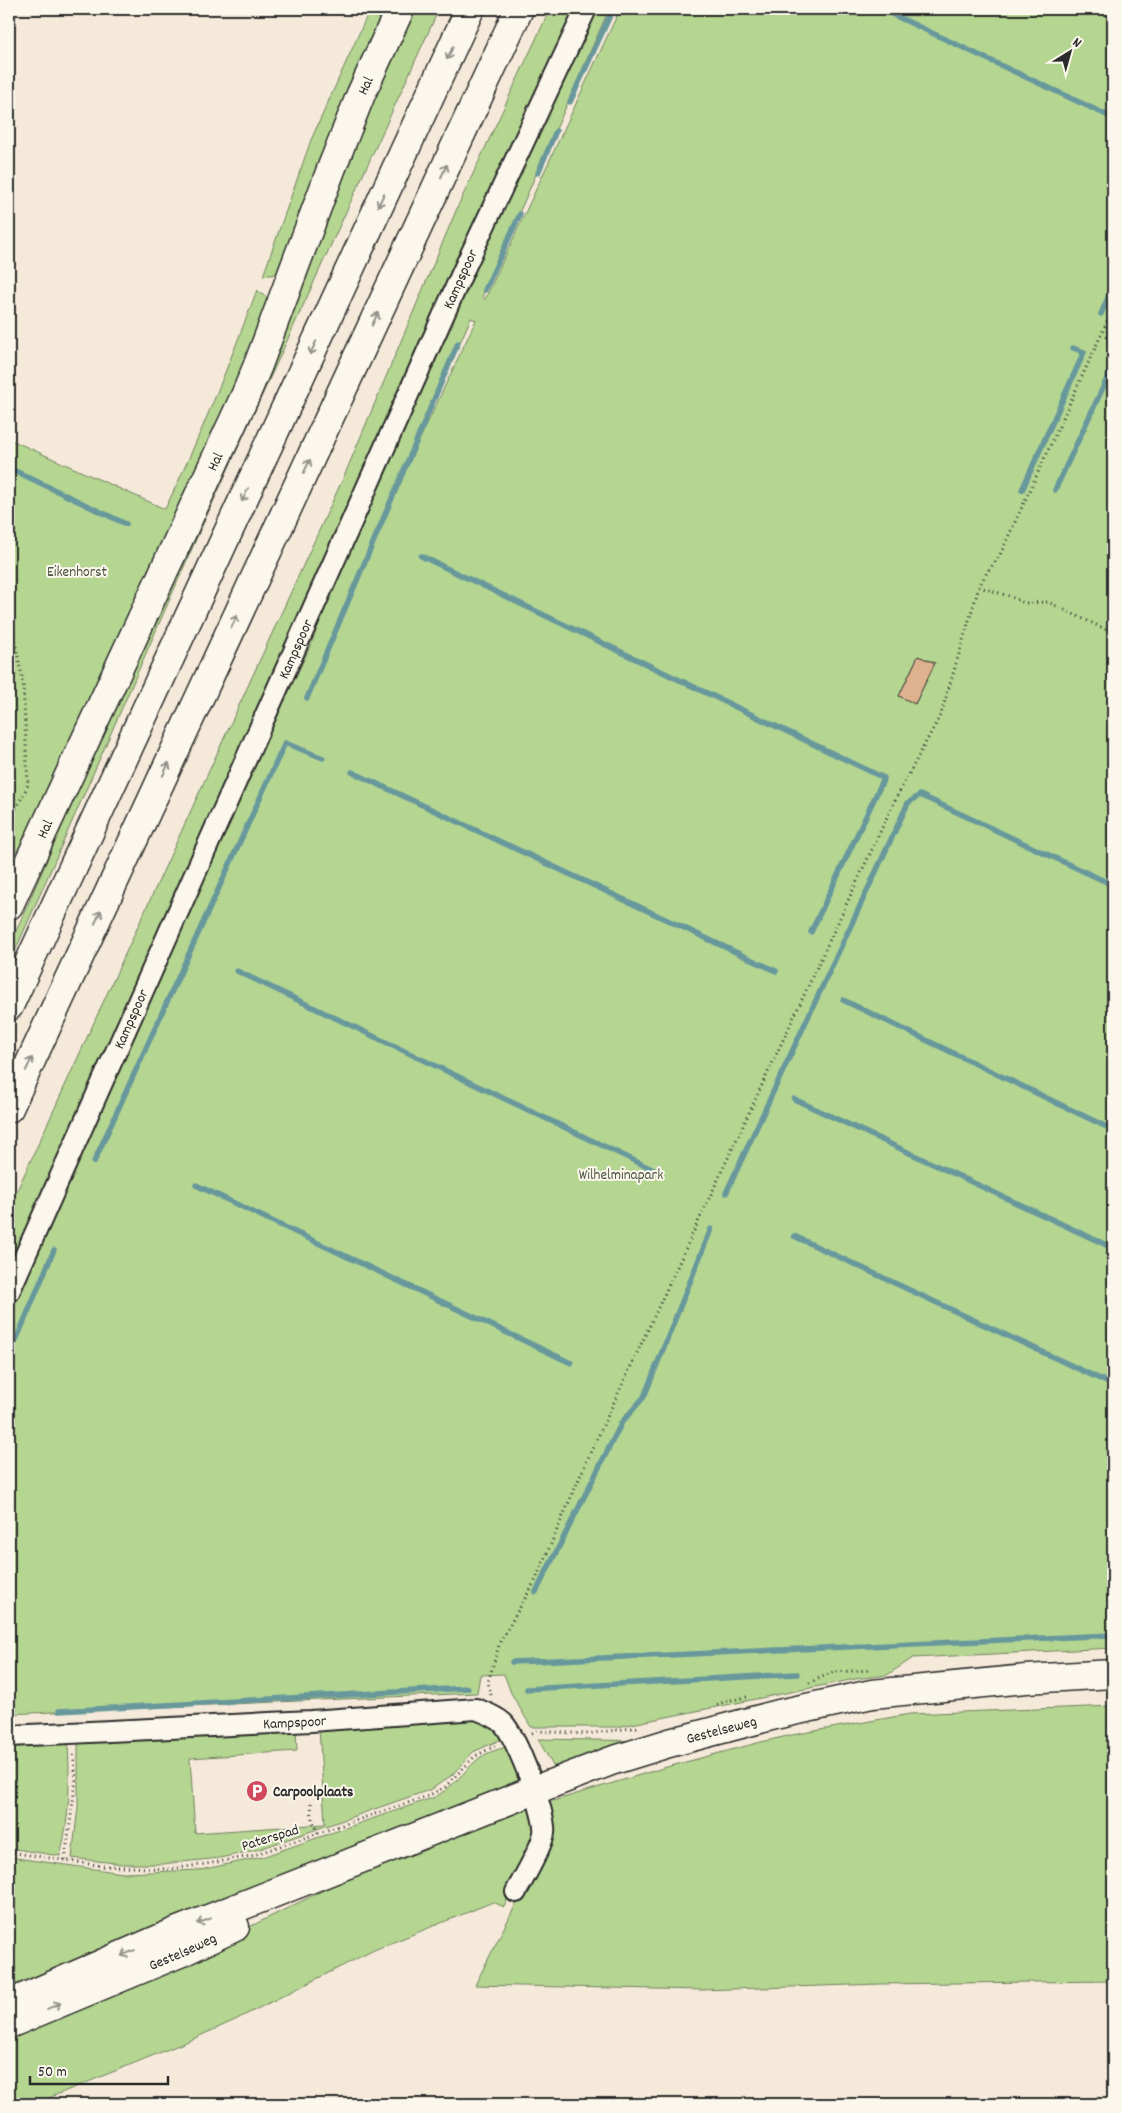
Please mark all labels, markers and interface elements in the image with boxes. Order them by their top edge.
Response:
north arrow [1044,28,1094,78]
text: N [1068,33,1085,53]
one-way arrow [444,45,454,60]
street label: Hal [353,73,381,99]
one-way arrow [440,164,449,179]
one-way arrow [376,193,386,208]
street label: Kampspoor [439,246,485,313]
one-way arrow [371,311,381,326]
one-way arrow [308,340,318,355]
street label: Hal [203,449,231,475]
one-way arrow [302,459,312,474]
one-way arrow [240,487,249,502]
park label: Eikenhorst [47,562,108,584]
one-way arrow [230,615,240,630]
street label: Kampspoor [274,616,320,683]
one-way arrow [162,762,171,777]
street label: Hal [32,816,60,843]
one-way arrow [93,910,103,925]
street label: Kampspoor [109,986,155,1053]
one-way arrow [25,1057,35,1072]
park label: Wilhelminapark [579,1165,663,1187]
street label: Kampspoor [263,1711,328,1736]
street label: Gestelseweg [684,1711,759,1751]
parking icon: Carpoolplaats [245,1779,269,1803]
place label: Carpoolplaats [273,1782,353,1804]
street label: Paterspad [239,1820,302,1858]
one-way arrow [197,1918,212,1927]
street label: Gestelseweg [146,1928,221,1978]
one-way arrow [121,1948,136,1958]
one-way arrow [46,2000,61,2010]
scale bar [30,2053,168,2085]
text: 50 m [38,2062,67,2084]

